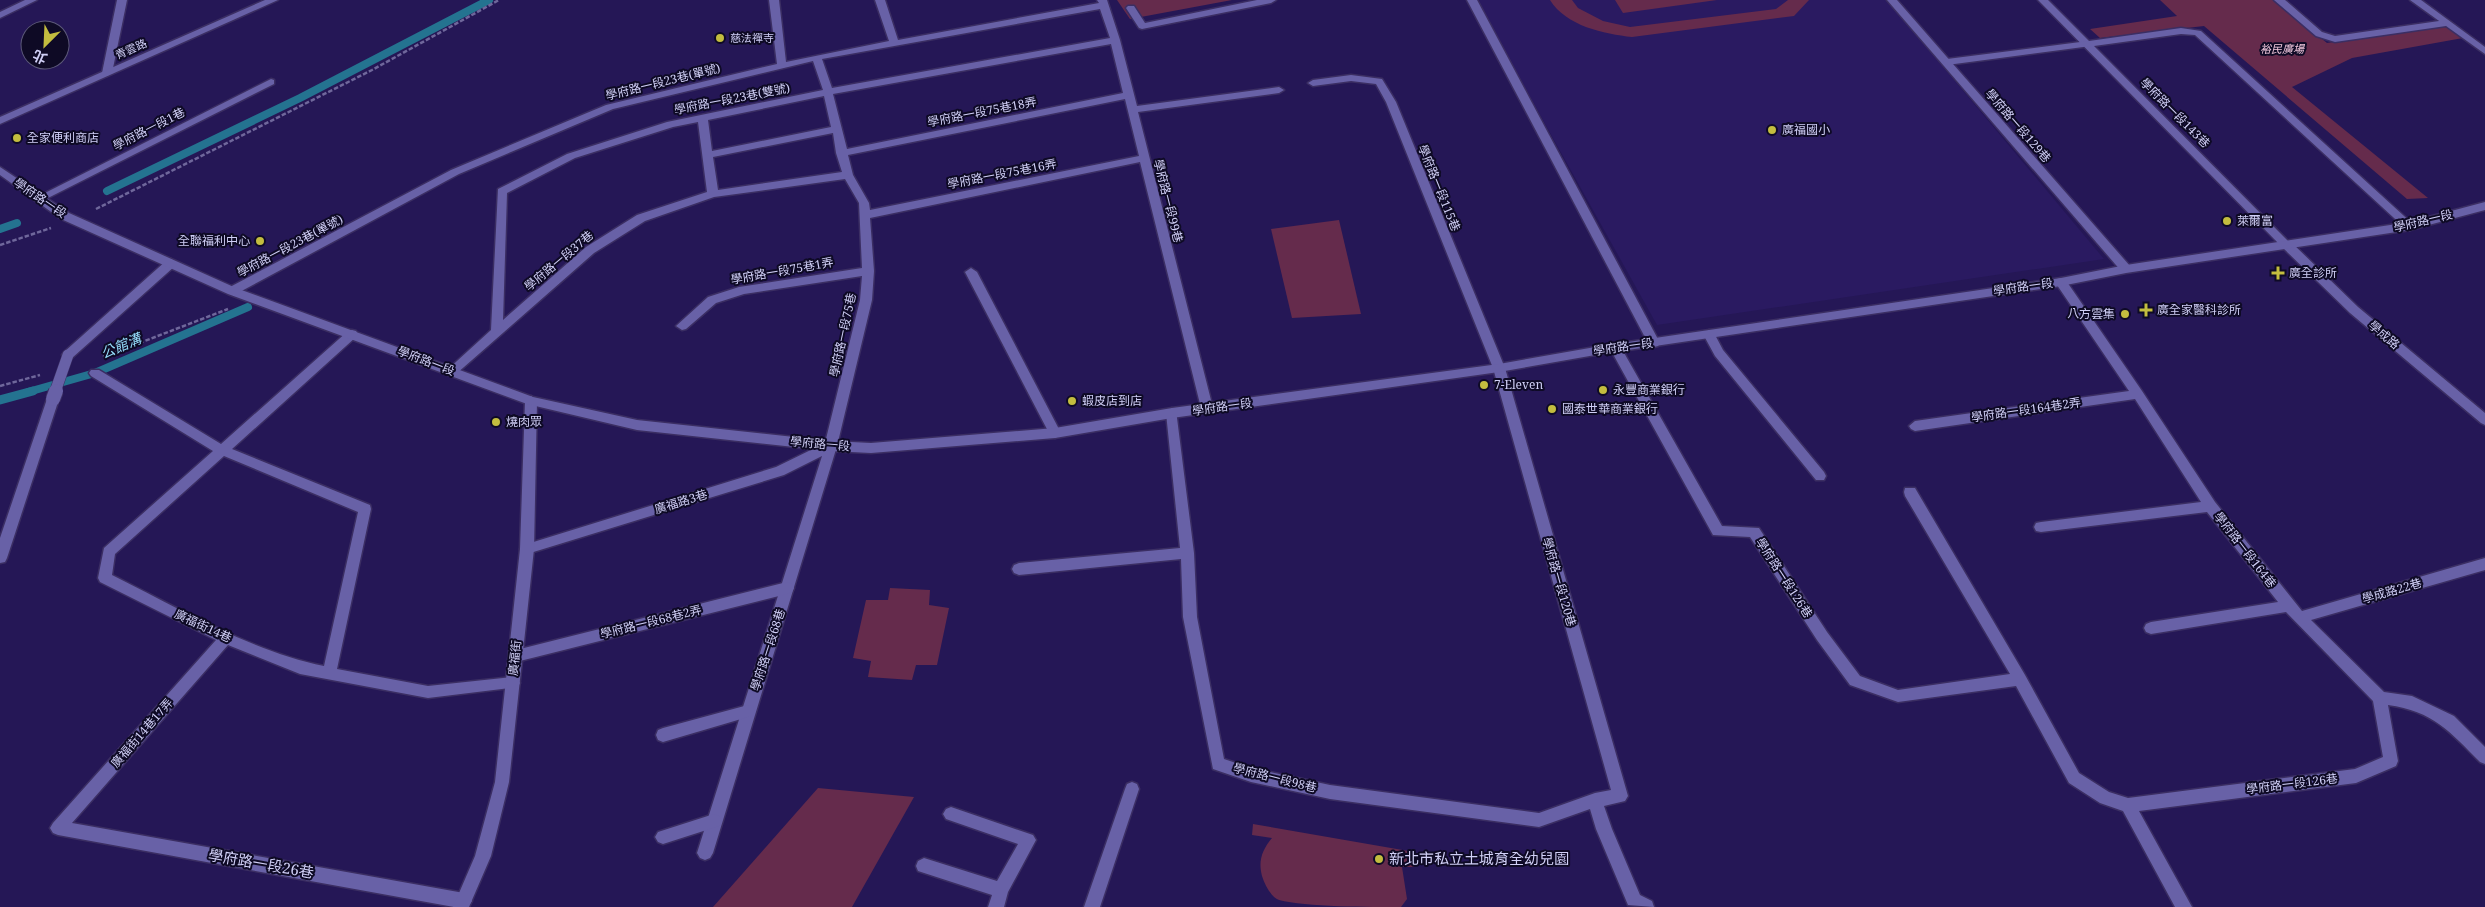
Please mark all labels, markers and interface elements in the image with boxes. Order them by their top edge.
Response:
north arrow [20,20,70,70]
place label: 慈法禪寺 [730,30,774,45]
marker: 慈法禪寺 [714,32,726,44]
street label: 青雲路 [113,35,149,62]
park label: 裕民廣場 [2260,41,2306,56]
text: 北 [29,46,50,69]
street label: 學府路一段23巷(單號) [604,59,722,104]
street label: 學府路一段143巷 [2137,74,2214,151]
street label: 學府路一段23巷(雙號) [672,79,791,118]
street label: 學府路一段129巷 [1982,85,2055,166]
street label: 學府路一段75巷18弄 [926,93,1038,130]
street label: 學府路一段1巷 [110,103,188,154]
place label: 廣福國小 [1782,121,1830,138]
marker: 廣福國小 [1766,124,1778,136]
place label: 全家便利商店 [27,129,99,146]
marker: 全家便利商店 [11,132,23,144]
street label: 學府路一段115巷 [1414,142,1465,234]
street label: 學府路一段75巷16弄 [946,155,1058,192]
street label: 學府路一段99巷 [1150,157,1187,244]
street label: 學府路一段 [11,174,70,221]
street label: 學府路一段 [2392,205,2454,236]
street label: 學府路一段23巷(單號) [234,210,346,281]
place label: 萊爾富 [2237,212,2273,229]
marker: 萊爾富 [2221,215,2233,227]
street label: 學府路一段37巷 [520,227,597,295]
place label: 全聯福利中心 [178,232,250,249]
marker: 全聯福利中心 [254,235,266,247]
street label: 學府路一段75巷1弄 [729,253,835,288]
place label: 廣全診所 [2289,264,2337,281]
marker: 廣全診所 [2271,266,2285,280]
street label: 學府路一段 [1992,274,2054,299]
street label: 學府路一段75巷 [825,291,860,378]
place label: 廣全家醫科診所 [2157,301,2241,318]
marker: 廣全家醫科診所 [2139,303,2153,317]
place label: 八方雲集 [2067,305,2115,322]
marker: 八方雲集 [2119,308,2131,320]
street label: 學成路 [2365,317,2404,353]
water label: 公館溝 [98,328,146,362]
street label: 學府路一段 [1592,334,1654,359]
street label: 學府路一段 [395,342,457,379]
place label: 7-Eleven [1494,376,1543,393]
marker: 7-Eleven [1478,379,1490,391]
place label: 永豐商業銀行 [1613,381,1685,398]
marker: 永豐商業銀行 [1597,384,1609,396]
place label: 蝦皮店到店 [1082,392,1142,409]
street label: 學府路一段164巷2弄 [1970,393,2082,426]
street label: 學府路一段 [1191,394,1253,419]
marker: 蝦皮店到店 [1066,395,1078,407]
place label: 國泰世華商業銀行 [1562,400,1658,417]
marker: 國泰世華商業銀行 [1546,403,1558,415]
place label: 燒肉眾 [506,413,542,430]
marker: 燒肉眾 [490,416,502,428]
street label: 學府路一段 [789,432,851,455]
street label: 廣福路3巷 [652,485,710,518]
street label: 學府路一段164巷 [2210,508,2280,591]
street label: 學府路一段126巷 [1752,534,1817,621]
street label: 學府路一段120巷 [1539,535,1580,628]
street label: 學成路22巷 [2360,574,2424,607]
street label: 學府路一段68巷2弄 [598,601,703,642]
street label: 廣福街14巷 [172,605,235,646]
street label: 學府路一段68巷 [746,607,789,693]
street label: 廣福街 [504,639,525,677]
street label: 廣福街14巷17弄 [107,694,177,771]
street label: 學府路一段98巷 [1232,759,1319,796]
street label: 學府路一段126巷 [2245,769,2339,798]
street label: 學府路一段26巷 [207,844,315,882]
place label: 新北市私立土城育全幼兒園 [1389,848,1569,868]
marker: 新北市私立土城育全幼兒園 [1373,853,1385,865]

